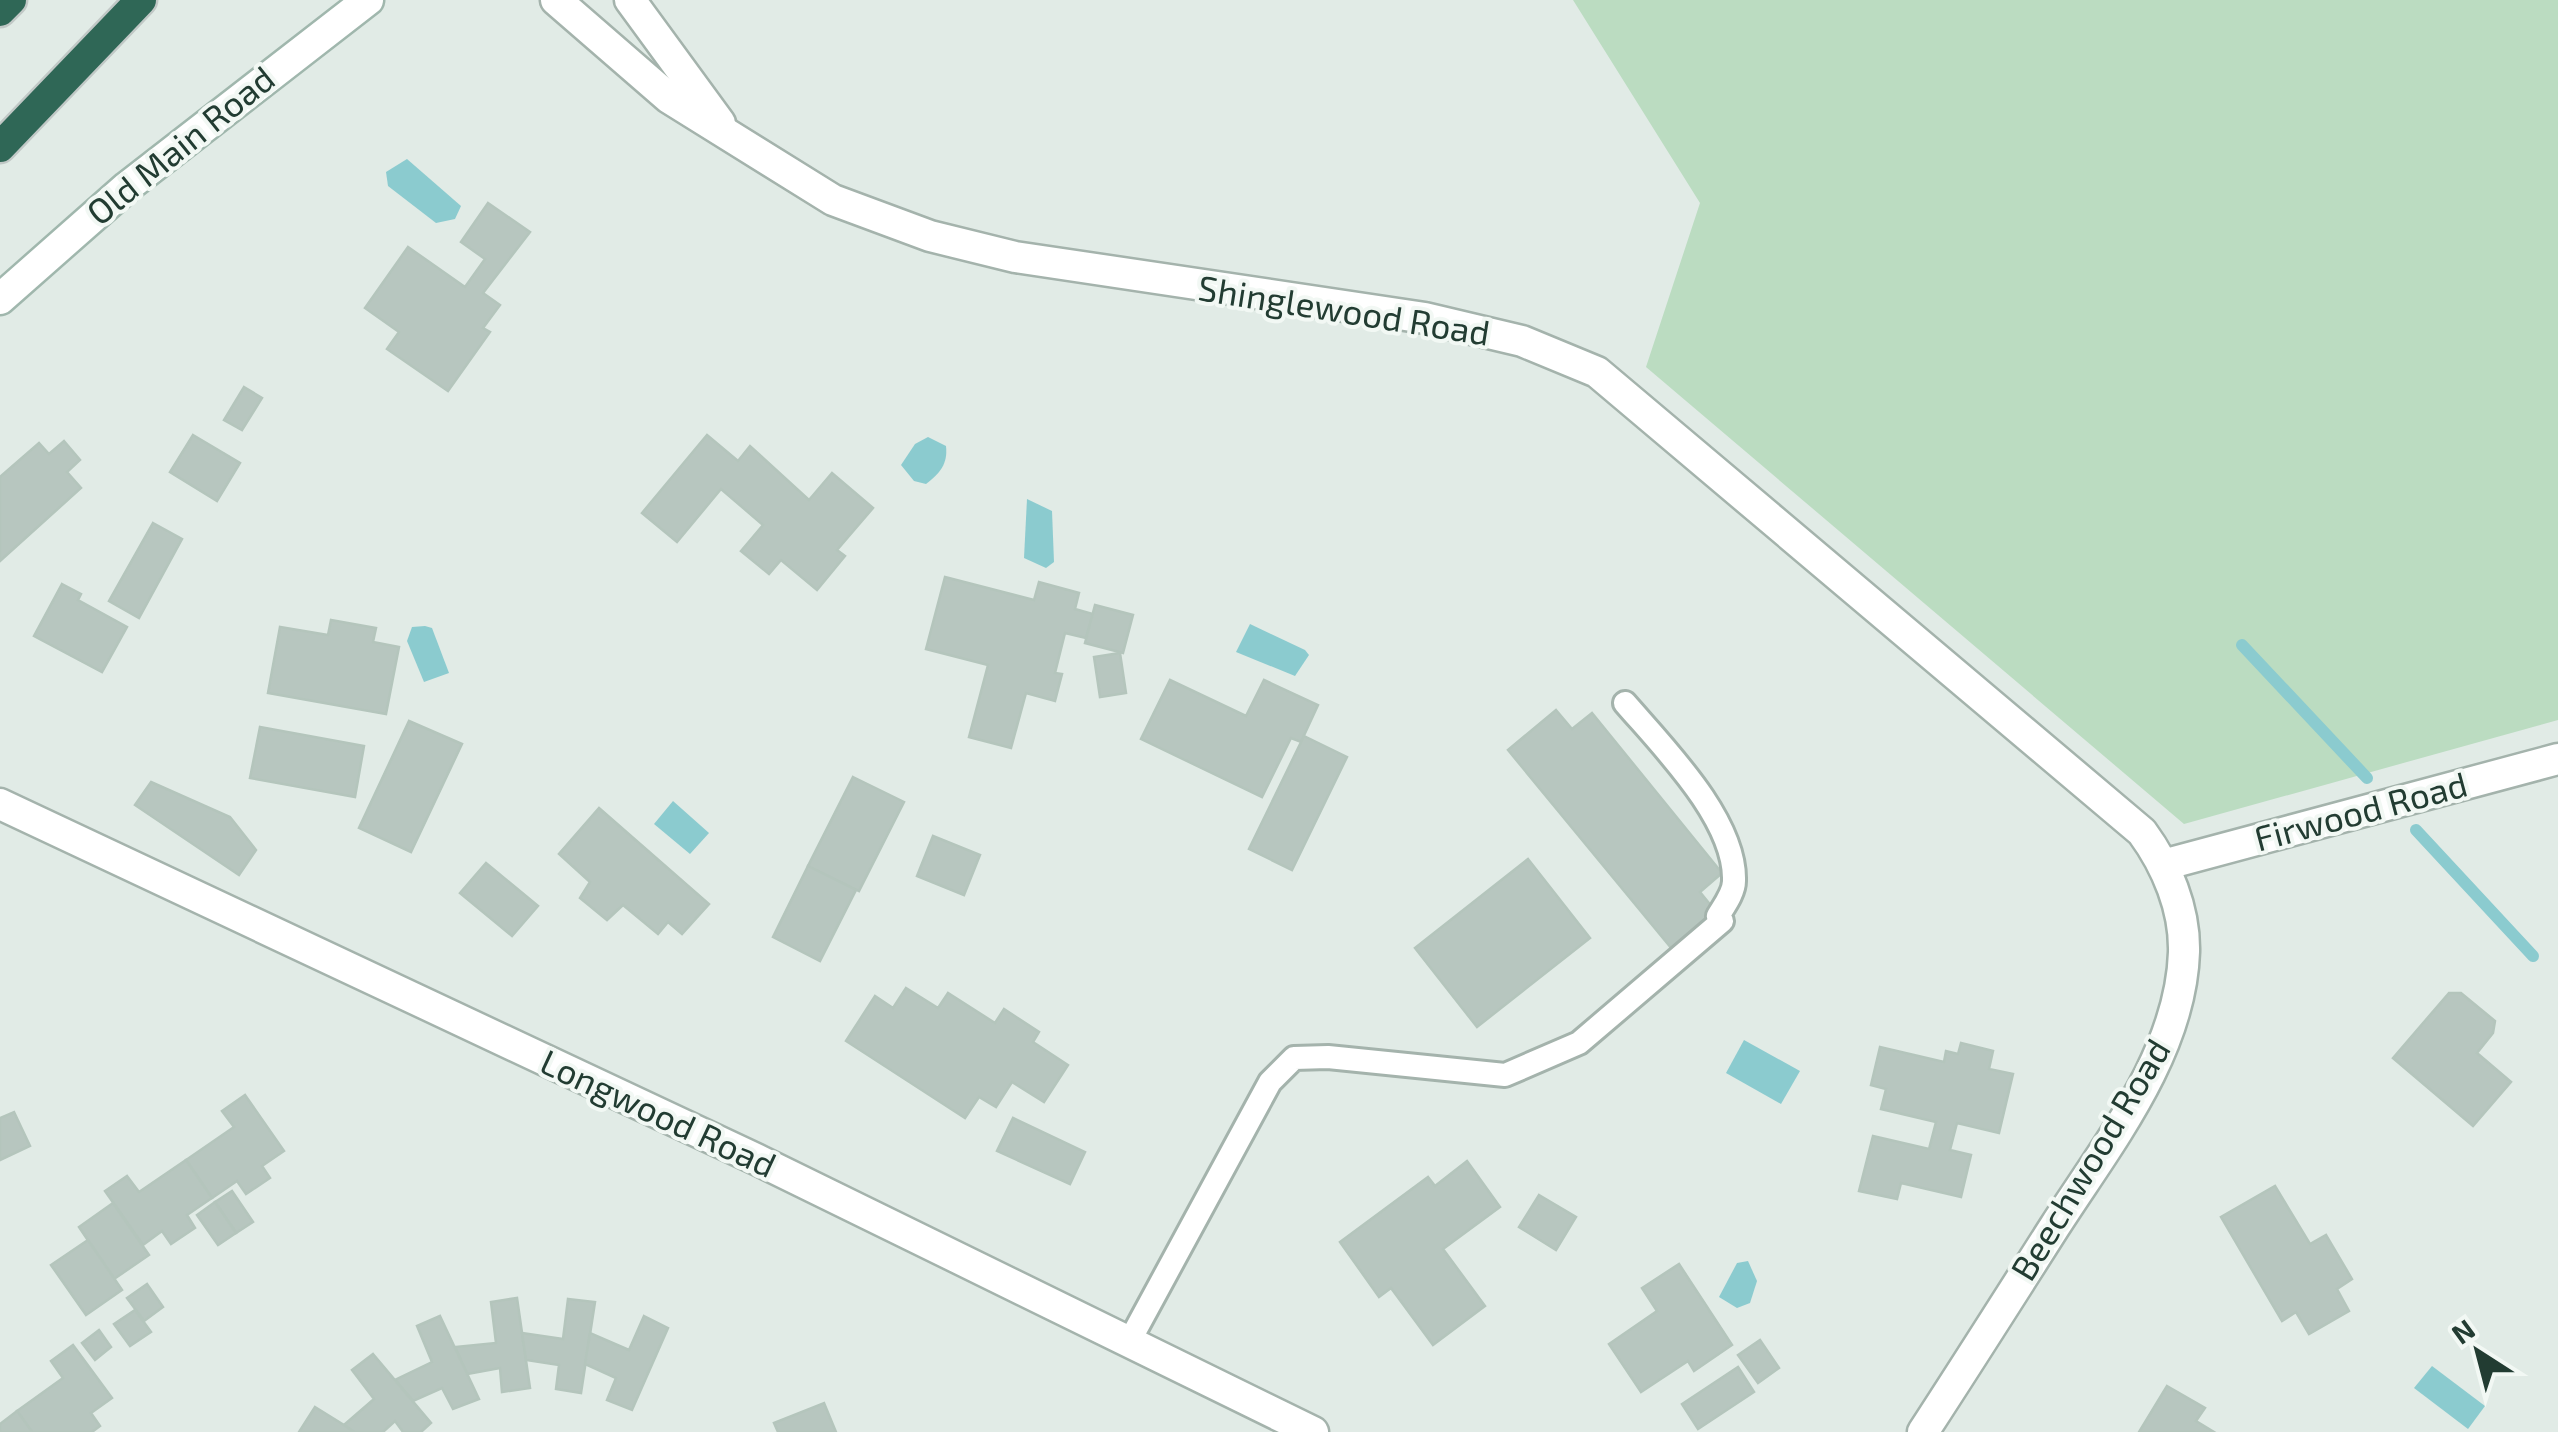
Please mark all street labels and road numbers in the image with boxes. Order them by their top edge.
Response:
street label: Old Main Road [78,56,282,233]
street label: Shinglewood Road [1196,265,1493,353]
street label: Firwood Road [2249,762,2471,859]
street label: Beechwood Road [2001,1031,2178,1287]
street label: Longwood Road [535,1039,783,1185]

